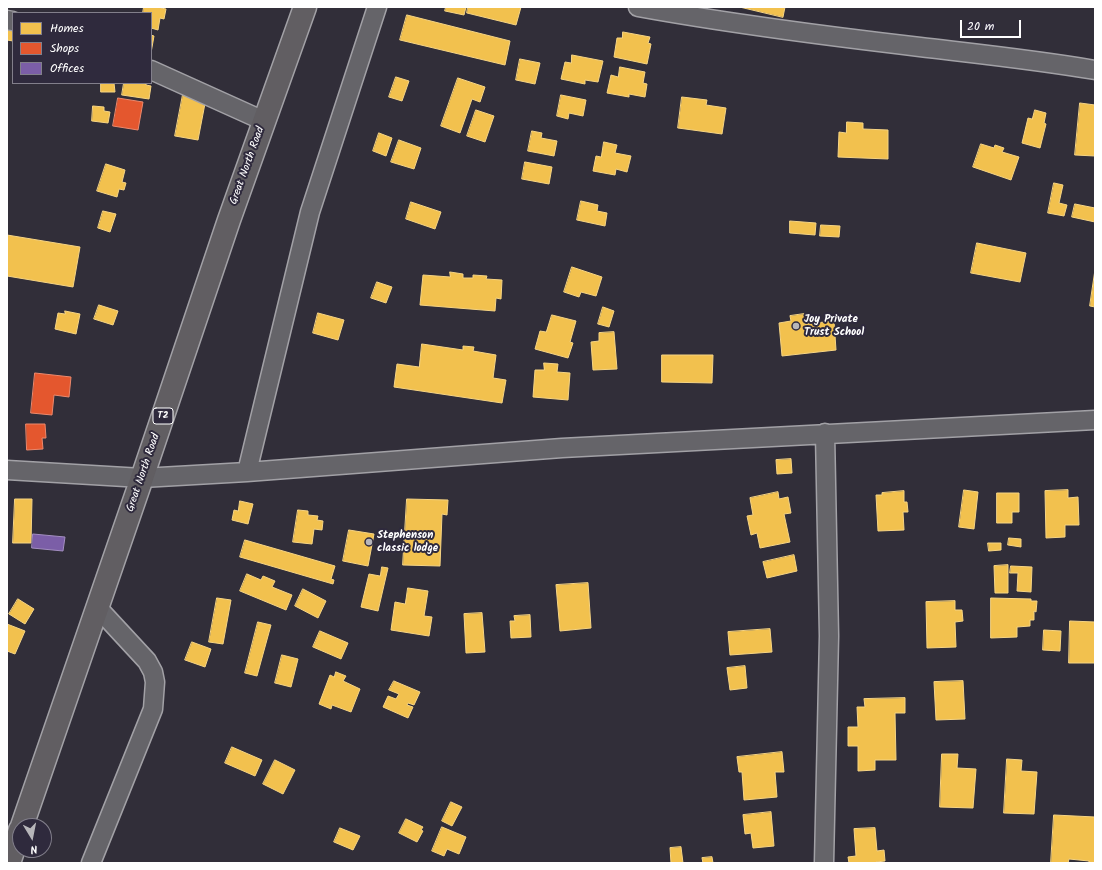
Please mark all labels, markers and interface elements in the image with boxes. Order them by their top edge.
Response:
legend [12,12,152,84]
scale bar [962,12,1023,38]
text: 20 m [967,17,994,36]
text: Homes [50,19,84,38]
text: Shops [50,39,79,58]
text: Offices [50,59,84,78]
street label: Great North Road [228,125,268,207]
place label: Joy Private Trust School [804,313,864,339]
marker: Joy Private Trust School [791,321,801,331]
road number: T2 [153,408,173,424]
street label: Great North Road [124,432,164,514]
place label: Stephenson classic lodge [377,529,438,555]
marker: Stephenson classic lodge [364,537,374,547]
north arrow [12,818,52,858]
text: N [29,839,39,858]

